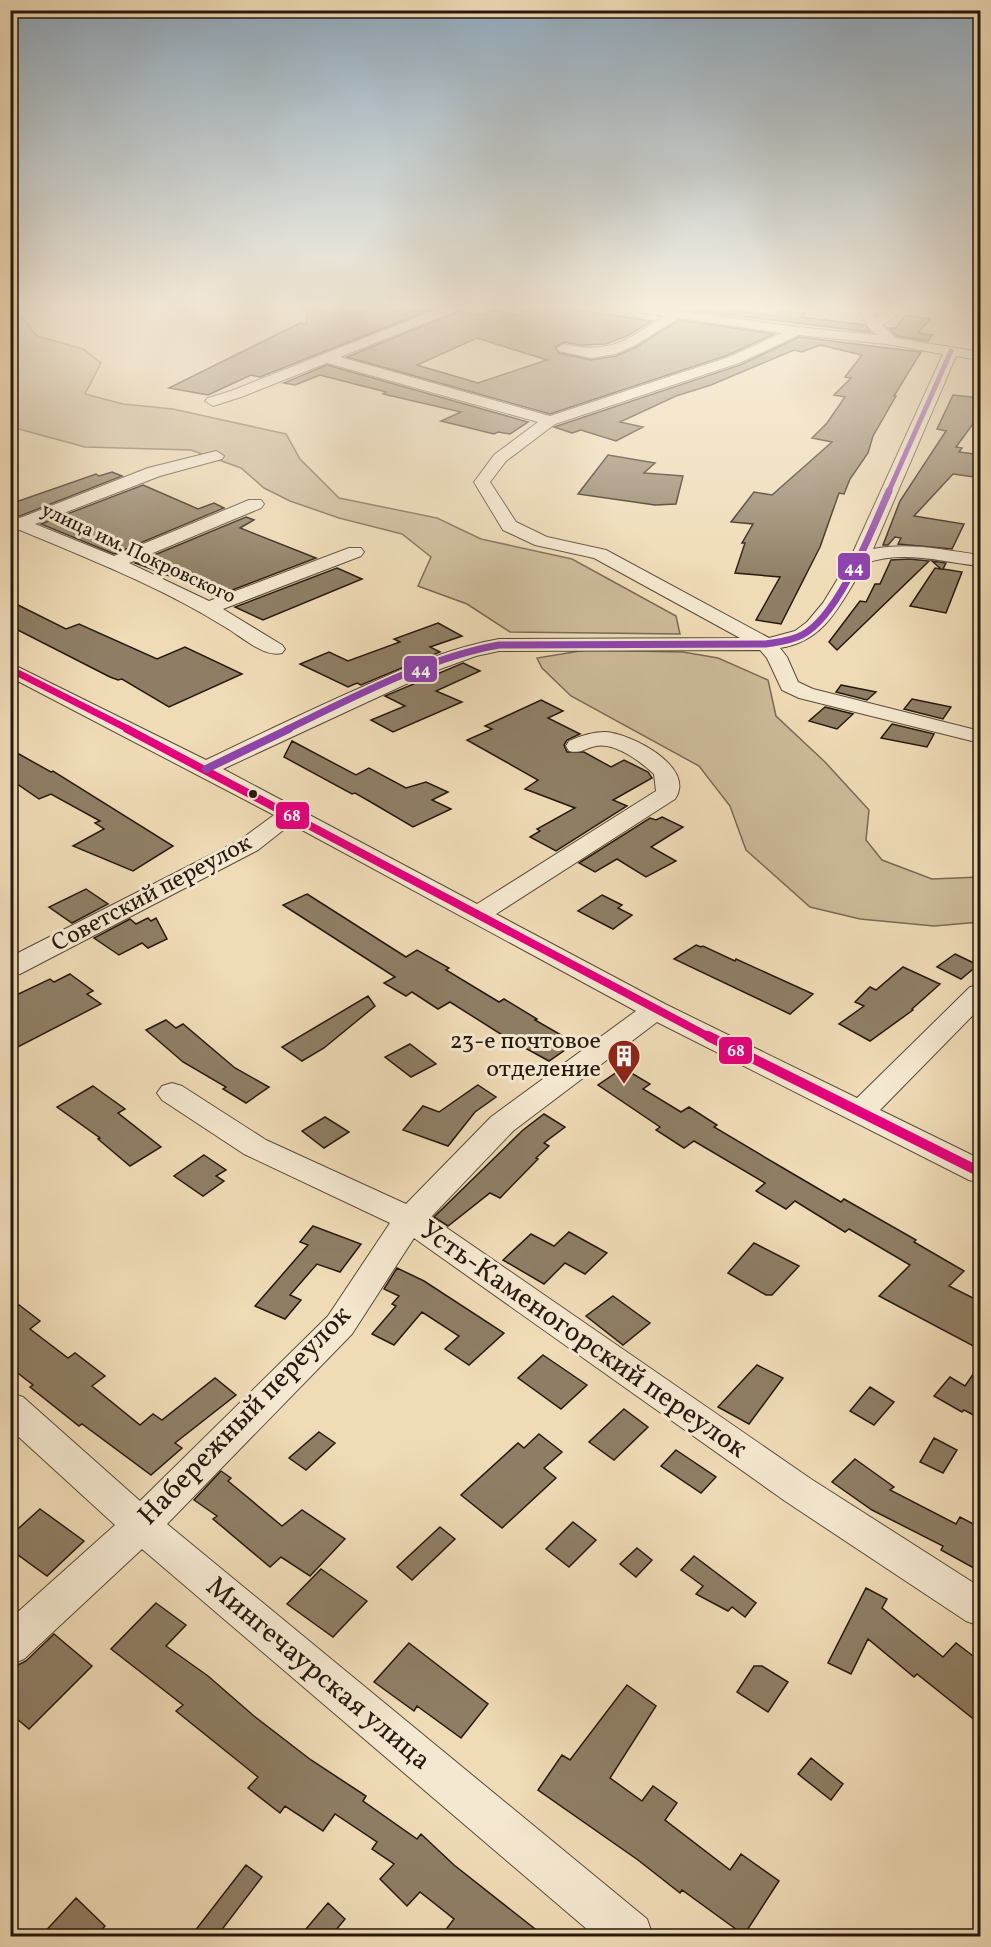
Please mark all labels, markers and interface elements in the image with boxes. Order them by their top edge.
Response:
street label: улица им. Покровского [36,497,240,611]
line badge: 44 [837,552,871,581]
text: 44 [844,558,864,580]
line badge: 44 [403,655,438,683]
text: 44 [411,660,431,682]
unlabelled marker [247,788,259,800]
line badge: 68 [275,801,310,830]
text: 68 [283,806,301,828]
street label: Советский переулок [46,827,258,961]
place label: 23-е почтовое отделение [450,1025,601,1087]
line badge: 68 [718,1036,753,1065]
building icon: 23-е почтовое отделение [606,1038,642,1085]
text: 68 [727,1041,745,1063]
street label: Усть-Каменогорский переулок [411,1212,755,1468]
street label: Набережный переулок [129,1297,361,1535]
street label: Мингечаурская улица [197,1568,439,1780]

